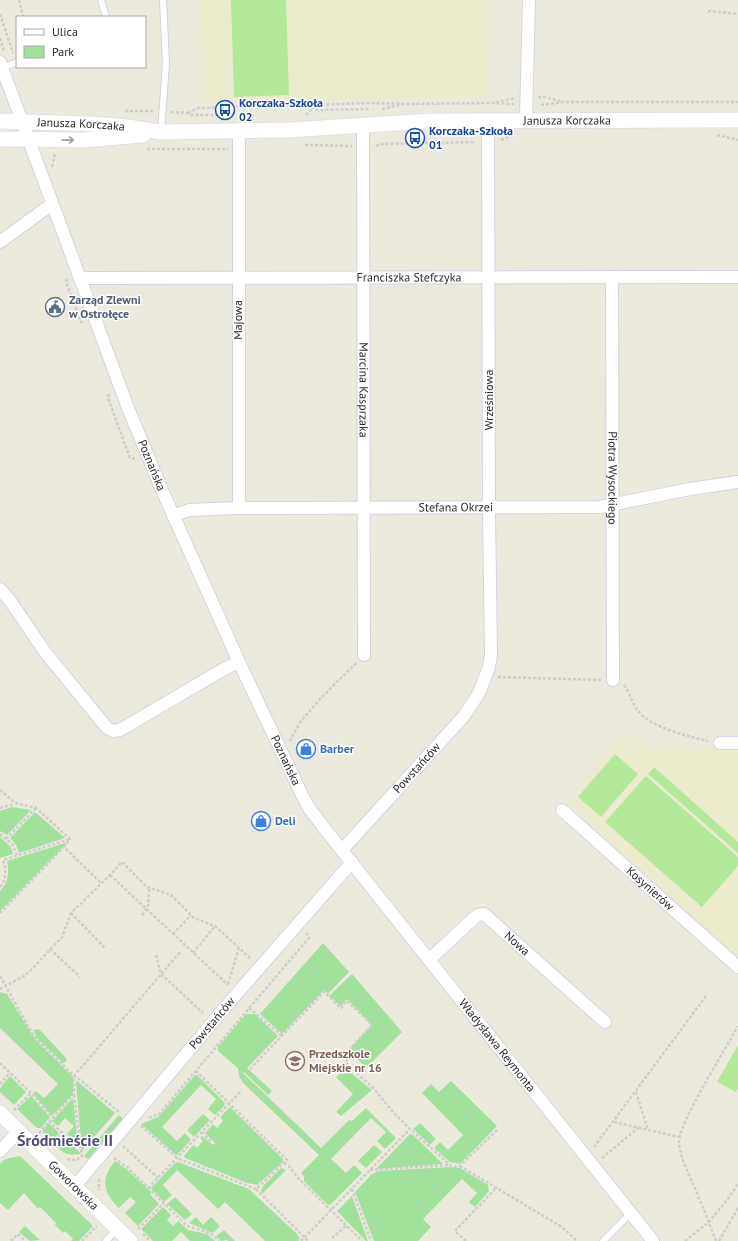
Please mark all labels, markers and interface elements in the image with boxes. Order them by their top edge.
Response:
legend [16,16,146,68]
text: Ulica [52,24,78,39]
text: Park [52,44,74,59]
place label: Korczaka-Szkoła 02 [239,95,323,124]
bus stop icon: Korczaka-Szkoła 02 [214,99,236,121]
street label: Janusza Korczaka [522,112,611,128]
street label: Janusza Korczaka [36,114,125,134]
place label: Korczaka-Szkoła 01 [429,123,513,152]
bus stop icon: Korczaka-Szkoła 01 [404,127,426,149]
one-way arrow [61,136,74,144]
street label: Franciszka Stefczyka [357,269,461,285]
place label: Zarząd Zlewni w Ostrołęce [68,292,141,321]
public building icon: Zarząd Zlewni w Ostrołęce [44,296,66,318]
street label: Majowa [230,300,245,340]
street label: Marcina Kasprzaka [356,342,372,438]
street label: Wrześniowa [481,370,496,430]
street label: Piotra Wysockiego [605,431,621,525]
street label: Poznańska [135,437,169,493]
street label: Stefana Okrzei [419,499,493,515]
street label: Poznańska [268,733,304,788]
shop icon: Barber [295,738,317,760]
street label: Powstańców [389,739,443,796]
place label: Barber [320,741,355,756]
shop icon: Deli [250,810,272,832]
place label: Deli [275,813,296,828]
street label: Kosynierów [623,863,678,914]
street label: Nowa [502,928,533,959]
street label: Powstańców [186,993,238,1052]
street label: Władysława Reymonta [456,995,539,1095]
place label: Przedszkole Miejskie nr 16 [309,1046,382,1075]
school or university icon: Przedszkole Miejskie nr 16 [284,1050,306,1072]
district label: Śródmieście II [17,1130,113,1150]
street label: Goworowska [45,1157,102,1213]

